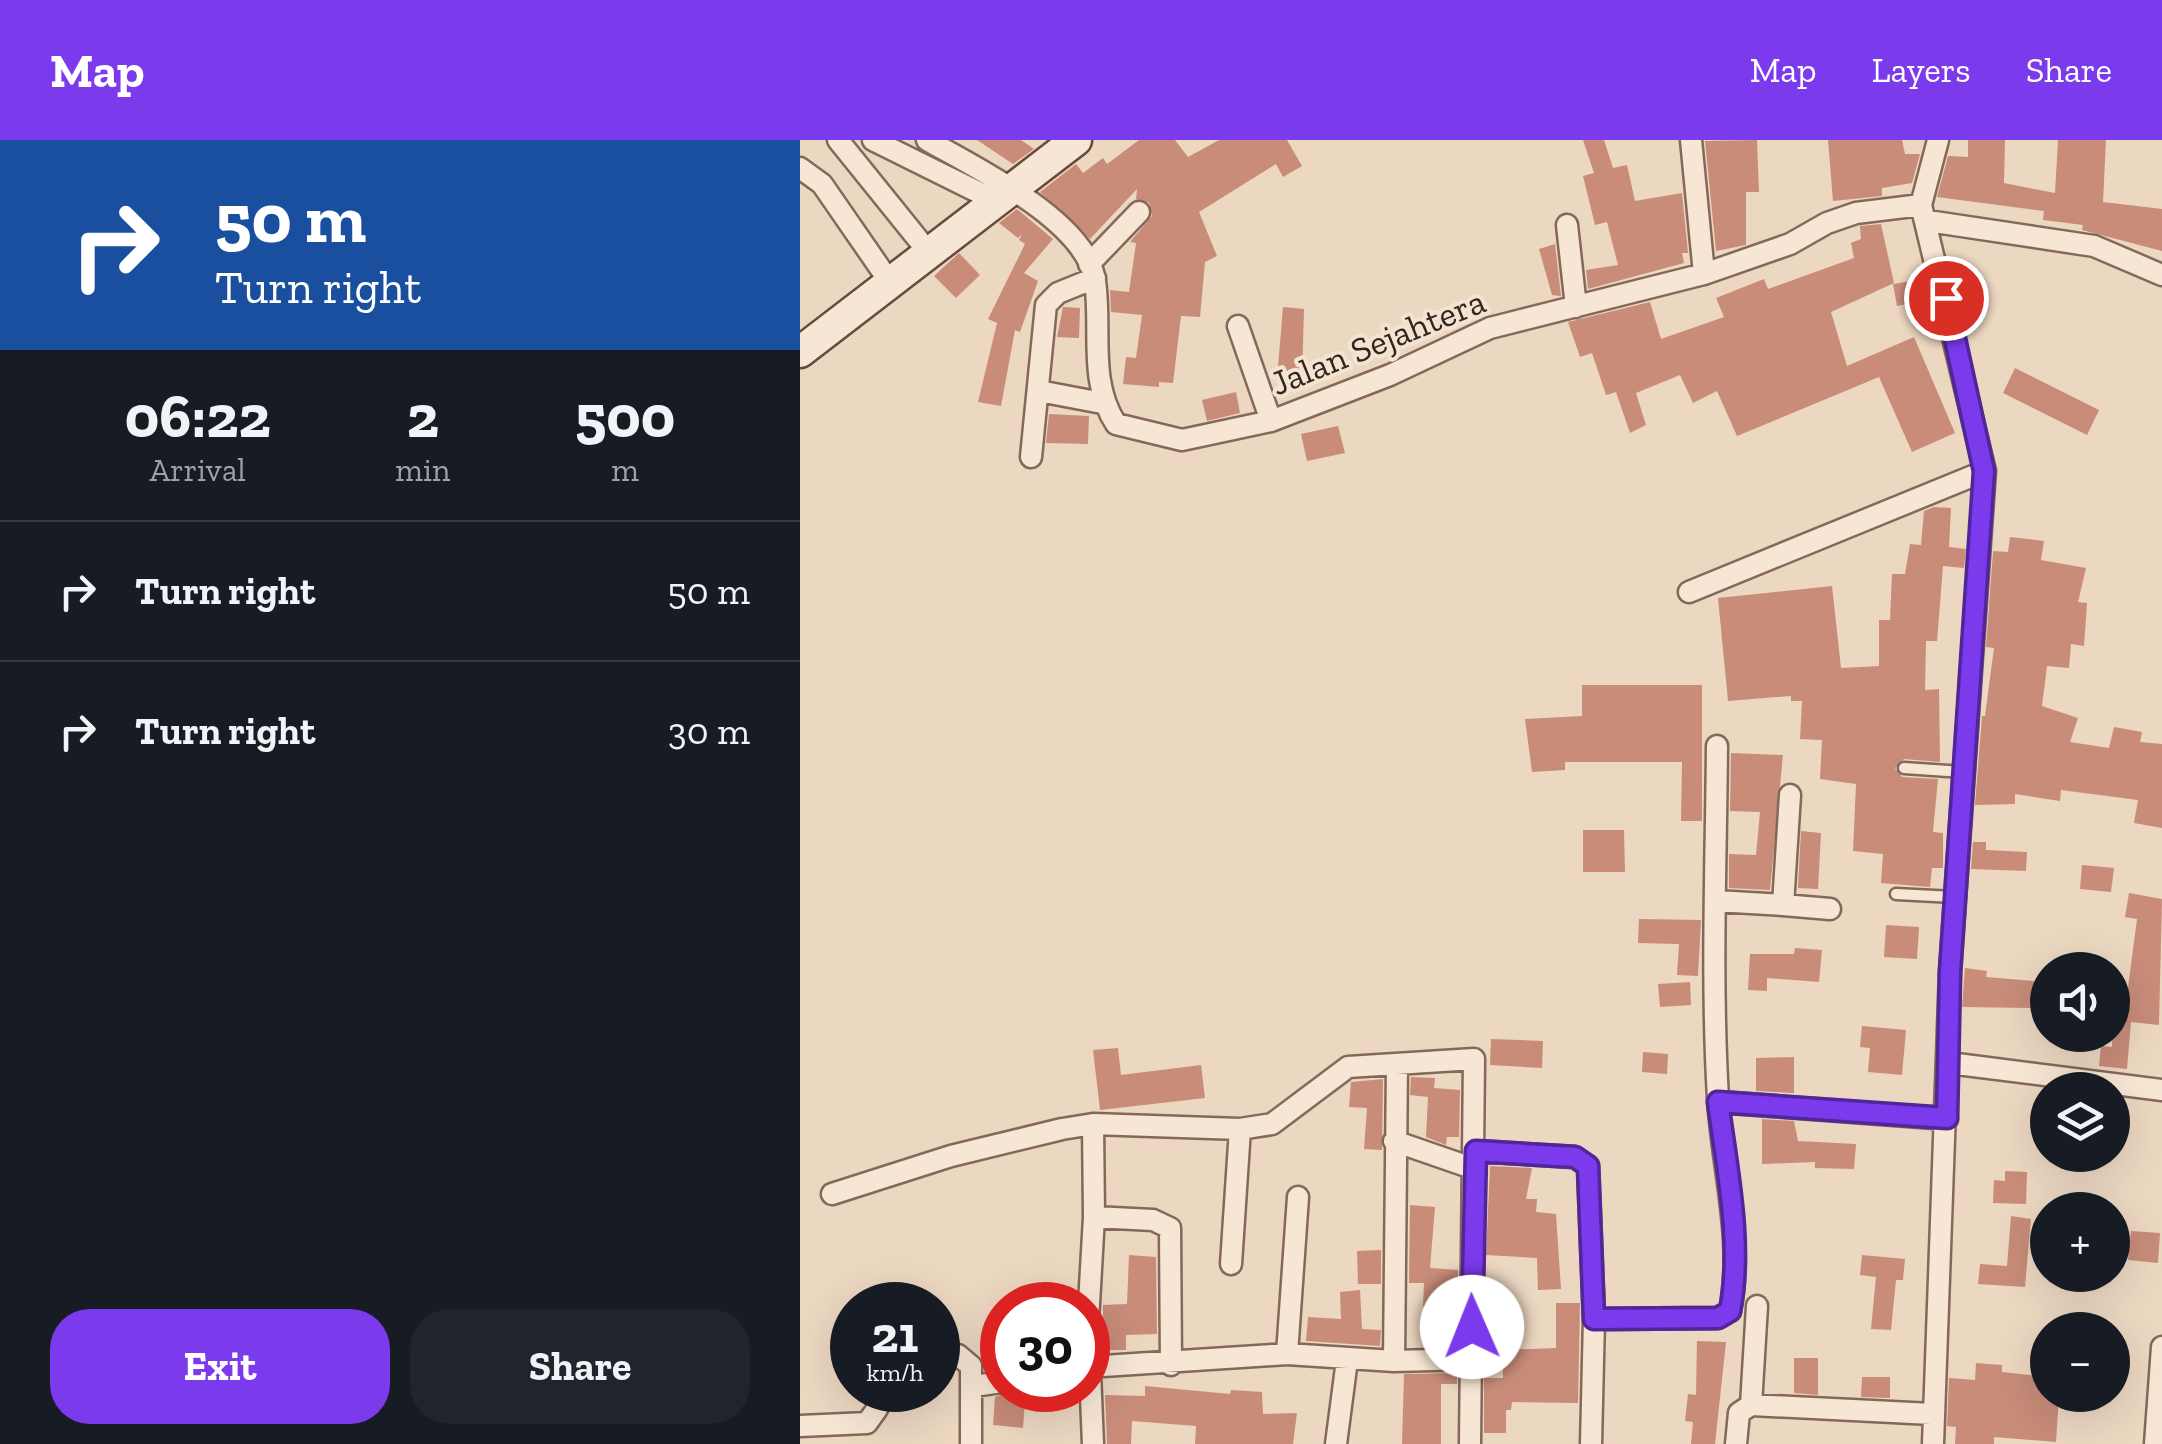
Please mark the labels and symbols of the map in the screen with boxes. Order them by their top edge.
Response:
pin [1904,256,1989,341]
street label: Jalan Sejahtera [1265,280,1491,404]
position arrow [1420,1275,1524,1379]
speed limit sign: 30 [980,1282,1110,1412]

